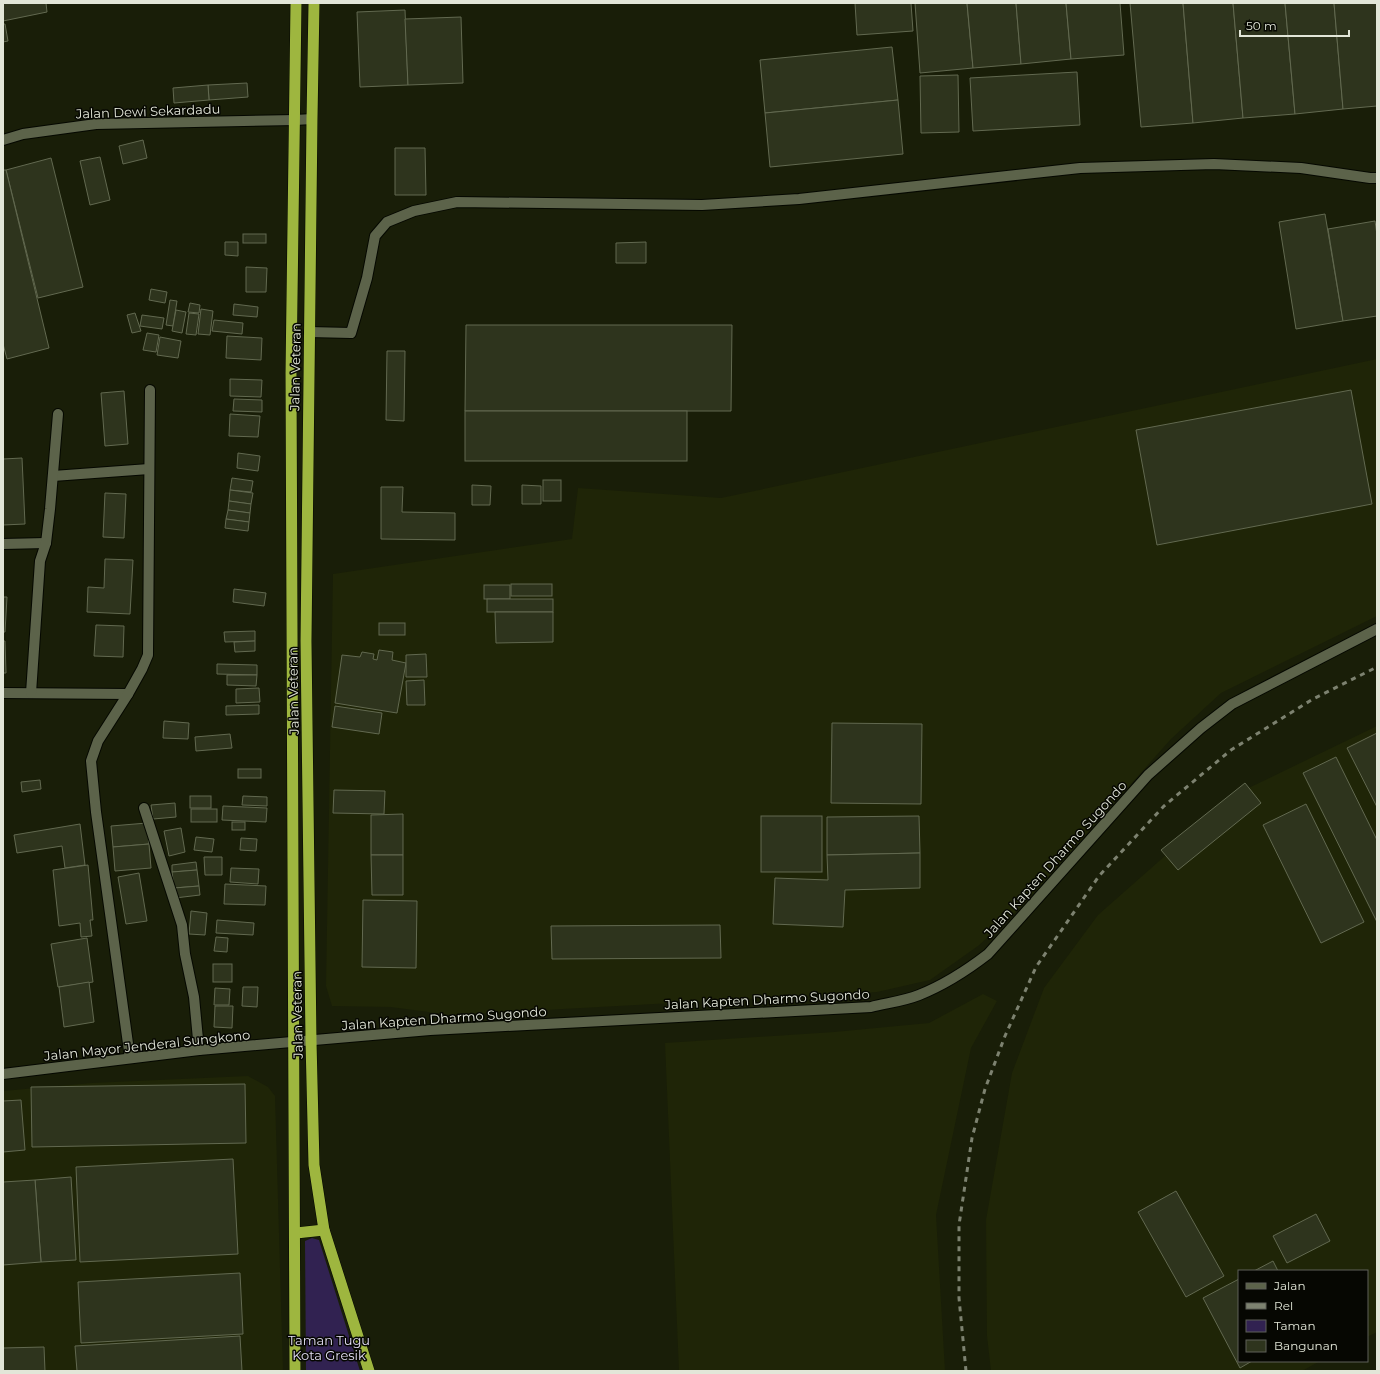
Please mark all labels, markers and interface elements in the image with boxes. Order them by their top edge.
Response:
scale bar [1240,12,1349,38]
text: 50 m [1246,18,1277,33]
street label: Jalan Dewi Sekardadu [74,100,221,122]
street label: Jalan Veteran [286,323,304,412]
street label: Jalan Veteran [284,647,302,736]
street label: Jalan Kapten Dharmo Sugondo [980,777,1130,941]
street label: Jalan Veteran [288,971,306,1060]
street label: Jalan Kapten Dharmo Sugondo [663,986,870,1012]
street label: Jalan Kapten Dharmo Sugondo [340,1003,547,1033]
street label: Jalan Mayor Jenderal Sungkono [42,1026,251,1064]
legend [1238,1270,1368,1362]
text: Jalan [1273,1278,1306,1293]
text: Rel [1274,1298,1293,1313]
text: Taman [1274,1318,1316,1333]
park label: Taman Tugu Kota Gresik [288,1332,370,1363]
text: Bangunan [1274,1338,1338,1353]

